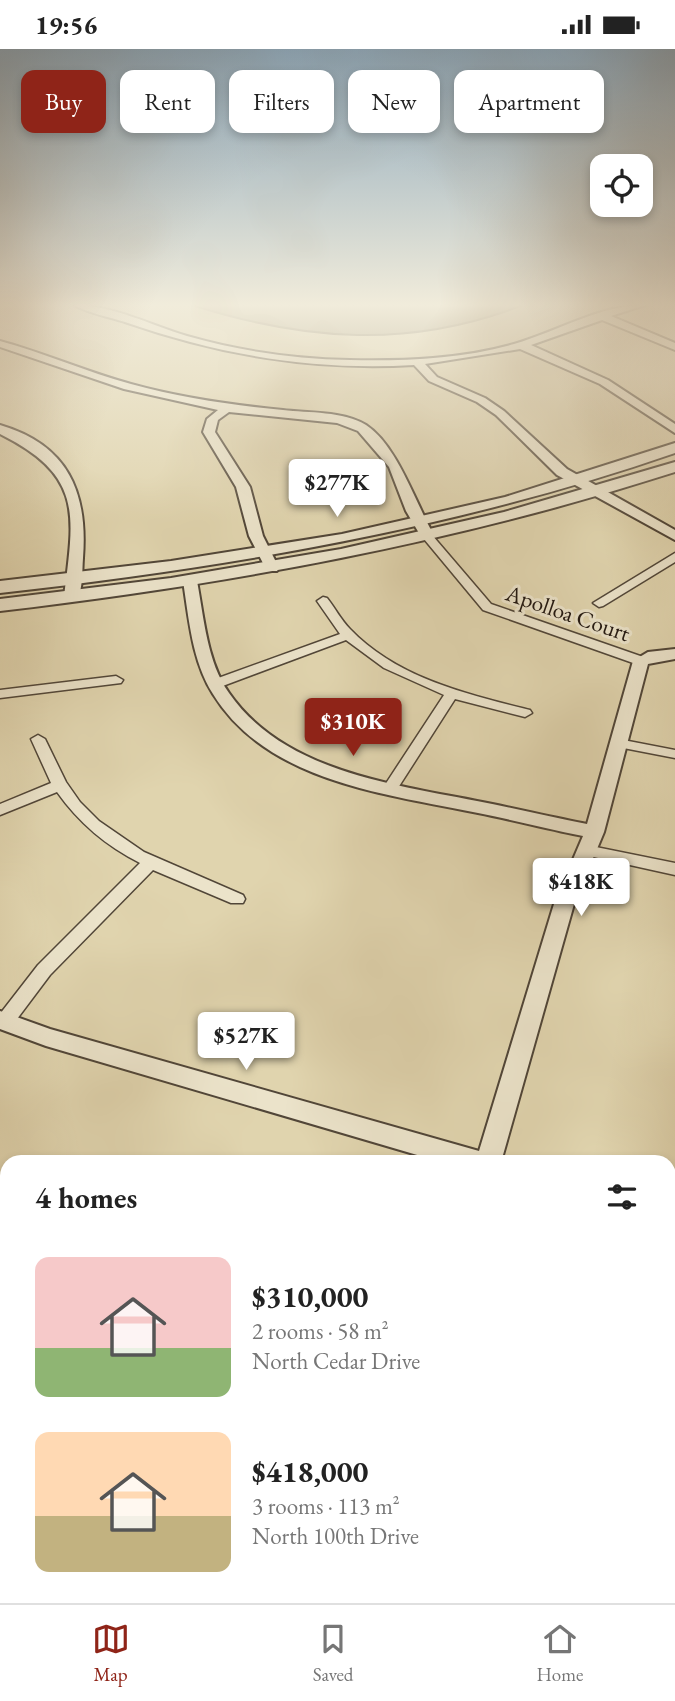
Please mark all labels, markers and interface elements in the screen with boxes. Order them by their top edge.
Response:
text: 19:56 [35,8,97,42]
chip: Buy [21,70,106,133]
chip: Rent [120,70,215,133]
chip: Filters [229,70,334,133]
chip: New [348,70,440,133]
chip: Apartment [454,70,604,133]
map controls [590,154,653,217]
button: locate [590,154,653,217]
pin: $277K [288,459,386,519]
text: $277K [305,467,369,497]
street label: Apolloa Court [501,577,635,648]
pin: $310K [304,699,402,758]
text: $310K [321,706,385,736]
pin: $418K [532,859,630,918]
text: $418K [549,866,613,896]
pin: $527K [197,1013,295,1072]
text: $527K [214,1020,278,1050]
text: 4 homes [35,1178,137,1217]
icon: filters [603,1178,641,1216]
text: $310,000 [252,1277,368,1316]
icon: home [91,1285,175,1369]
text: 2 rooms · 58 m² [252,1316,389,1346]
text: North Cedar Drive [252,1346,420,1376]
text: $418,000 [252,1452,368,1491]
icon: home [91,1460,175,1544]
text: 3 rooms · 113 m² [252,1491,400,1521]
text: North 100th Drive [252,1521,419,1551]
tab: Map [92,1620,130,1687]
tab: Saved [313,1620,353,1687]
tab: Home [536,1620,583,1687]

